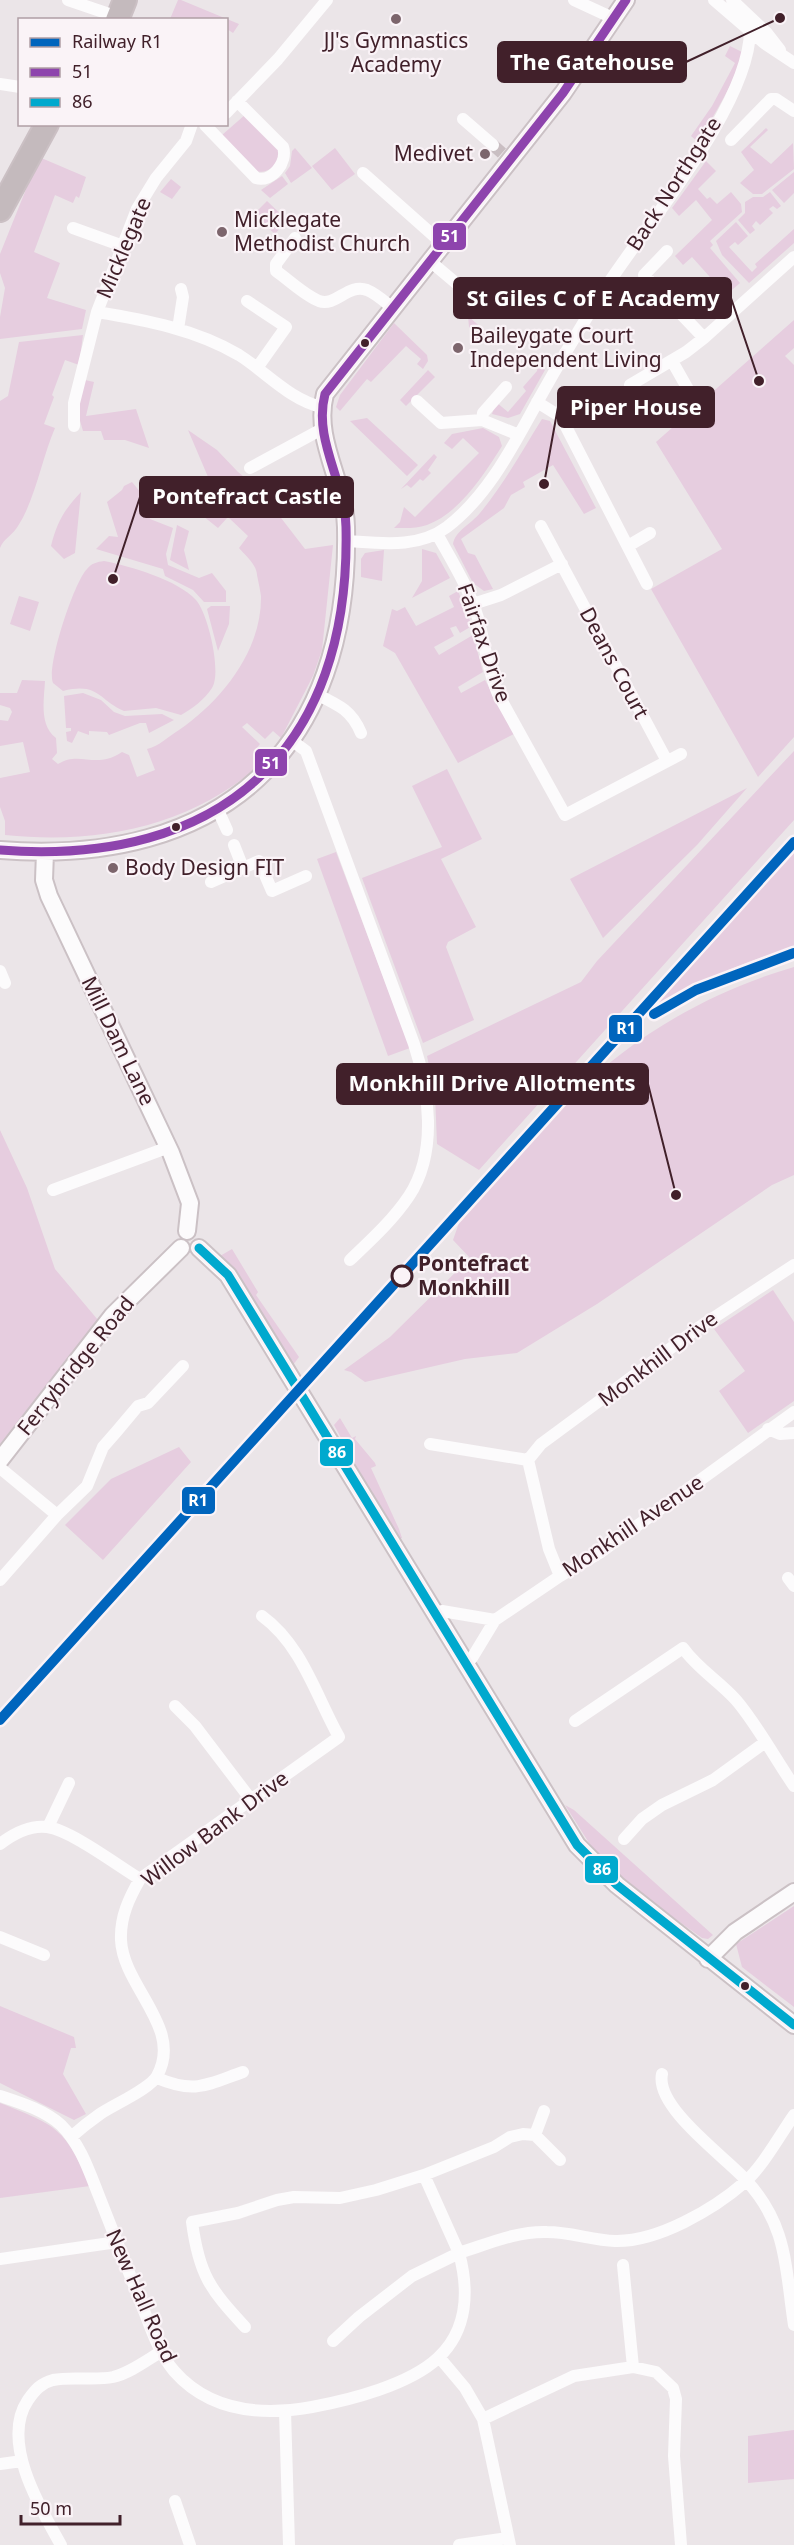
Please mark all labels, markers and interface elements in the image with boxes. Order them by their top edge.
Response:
marker: JJ's Gymnastics Academy [389,12,403,26]
legend [18,18,228,126]
place label: JJ's Gymnastics Academy [322,26,468,78]
text: Railway R1 [72,29,162,53]
callout: The Gatehouse [498,42,686,82]
text: The Gatehouse [510,46,674,76]
text: 51 [72,59,93,83]
text: 86 [72,89,93,113]
street label: Back Northgate [619,111,727,256]
place label: Medivet [394,139,473,167]
marker: Medivet [478,147,492,161]
street label: Micklegate [89,193,157,302]
place label: Micklegate Methodist Church [234,205,410,257]
line badge: 51 [432,222,467,251]
marker: Micklegate Methodist Church [215,225,229,239]
text: 51 [441,225,459,247]
callout: St Giles C of E Academy [454,278,731,318]
text: St Giles C of E Academy [466,282,720,312]
place label: Baileygate Court Independent Living [470,321,662,373]
unlabelled marker [359,337,371,349]
marker: Baileygate Court Independent Living [451,341,465,355]
callout: Piper House [558,387,714,427]
text: Piper House [570,391,702,421]
callout: Pontefract Castle [140,477,353,517]
text: Pontefract Castle [152,480,342,510]
street label: Fairfax Drive [451,579,518,706]
street label: Deans Court [574,602,656,724]
line badge: 51 [254,748,288,777]
text: 51 [262,752,280,774]
unlabelled marker [170,821,182,833]
place label: Body Design FIT [125,853,284,881]
marker: Body Design FIT [106,861,120,875]
street label: Mill Dam Lane [76,971,162,1110]
line badge: R1 [608,1014,643,1043]
text: R1 [616,1017,636,1039]
callout: Monkhill Drive Allotments [337,1064,648,1104]
text: Monkhill Drive Allotments [348,1067,636,1097]
place label: Pontefract Monkhill [418,1249,529,1301]
marker: Pontefract Monkhill [391,1265,413,1287]
street label: Ferrybridge Road [10,1290,140,1441]
street label: Monkhill Drive [592,1304,723,1412]
line badge: 86 [319,1438,354,1467]
text: 86 [328,1441,346,1463]
street label: Monkhill Avenue [556,1468,708,1583]
line badge: R1 [181,1486,216,1515]
text: R1 [188,1489,208,1511]
street label: Willow Bank Drive [135,1764,294,1893]
line badge: 86 [584,1855,619,1884]
text: 86 [593,1858,611,1880]
unlabelled marker [739,1980,751,1992]
street label: New Hall Road [100,2224,184,2367]
scale bar [21,2488,120,2526]
text: 50 m [30,2496,72,2520]

